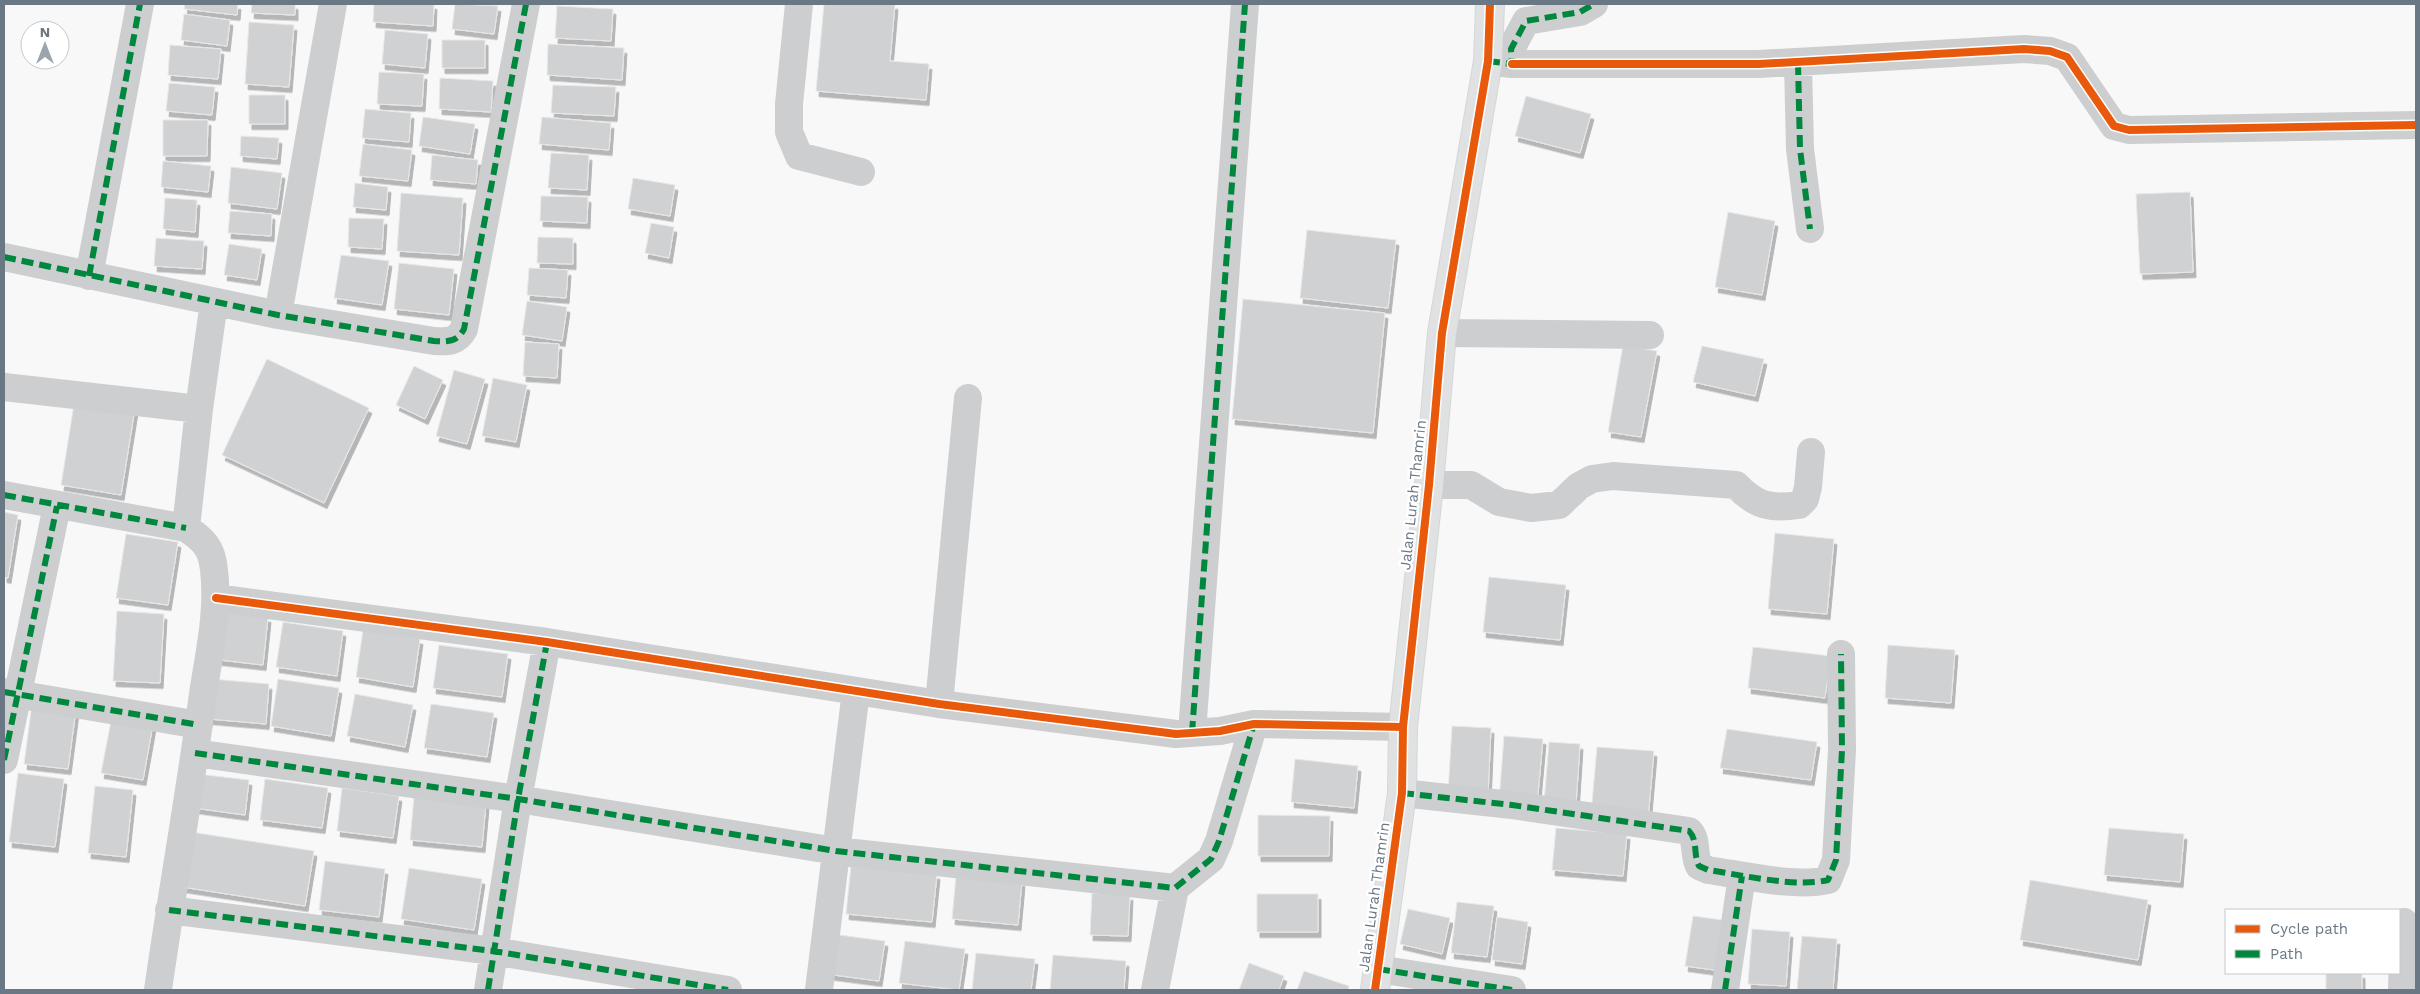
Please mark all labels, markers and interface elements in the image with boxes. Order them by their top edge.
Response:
north arrow [20,20,70,70]
text: N [40,24,50,40]
street label: Jalan Lurah Thamrin [1396,419,1430,571]
street label: Jalan Lurah Thamrin [1355,821,1393,973]
legend [2225,909,2400,974]
text: Cycle path [2270,920,2348,938]
text: Path [2270,945,2303,963]

